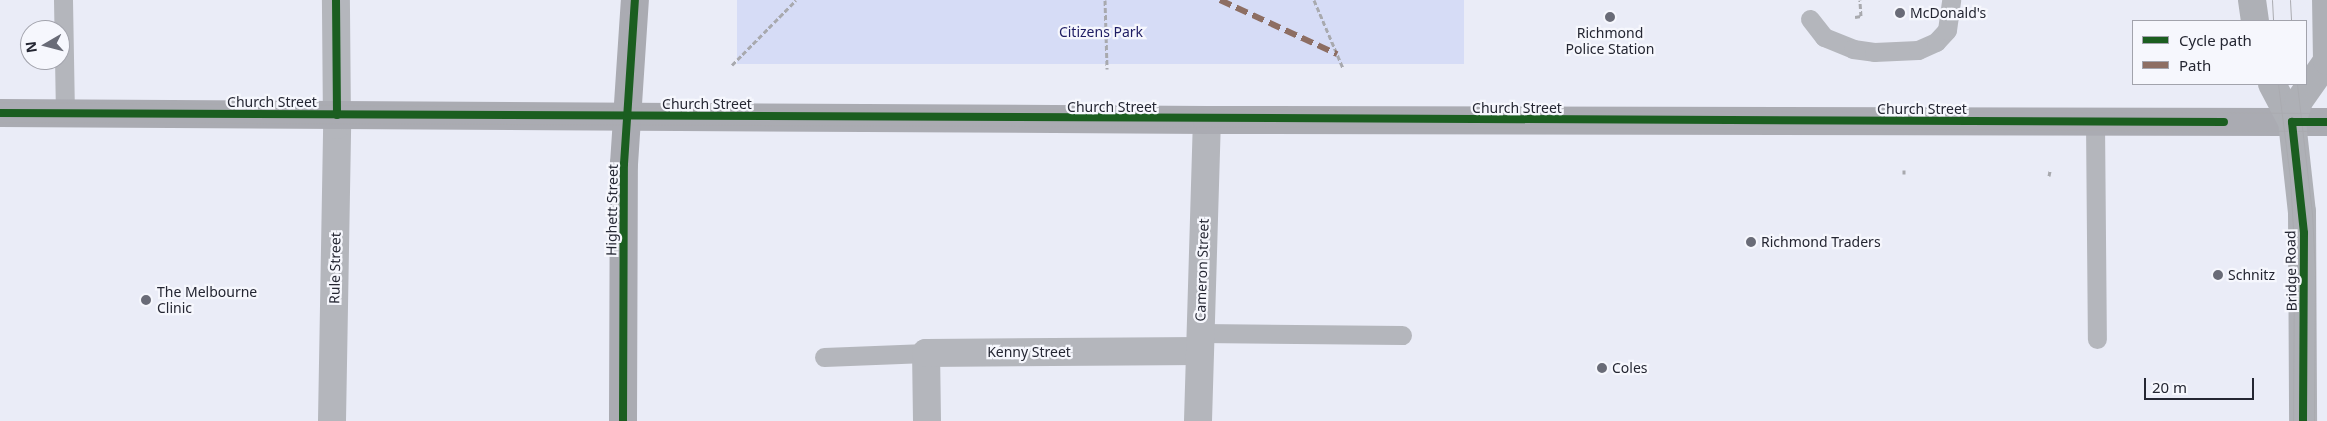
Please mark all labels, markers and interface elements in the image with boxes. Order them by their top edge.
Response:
place label: McDonald's [1910,5,1986,21]
marker: McDonald's [1894,7,1906,19]
marker: Richmond Police Station [1604,11,1616,23]
north arrow [20,20,70,70]
legend [2132,20,2307,85]
park label: Citizens Park [1059,24,1143,40]
place label: Richmond Police Station [1566,25,1654,58]
text: Cycle path [2179,30,2252,50]
text: N [20,40,41,54]
text: Path [2179,55,2211,75]
street label: Church Street [227,94,317,110]
street label: Church Street [662,96,752,112]
street label: Church Street [1067,99,1157,115]
street label: Church Street [1472,100,1562,116]
street label: Church Street [1877,101,1967,117]
street label: Highett Street [603,164,621,256]
street label: Cameron Street [1192,218,1212,322]
street label: Bridge Road [2282,230,2300,312]
street label: Rule Street [326,232,344,304]
place label: Richmond Traders [1761,234,1881,250]
marker: Richmond Traders [1745,236,1757,248]
place label: Schnitz [2228,267,2275,283]
marker: Schnitz [2212,269,2224,281]
place label: The Melbourne Clinic [157,284,257,316]
marker: The Melbourne Clinic [139,293,153,307]
street label: Kenny Street [987,344,1071,360]
place label: Coles [1612,360,1648,376]
marker: Coles [1596,362,1608,374]
scale bar [2147,368,2257,400]
text: 20 m [2152,377,2187,397]

